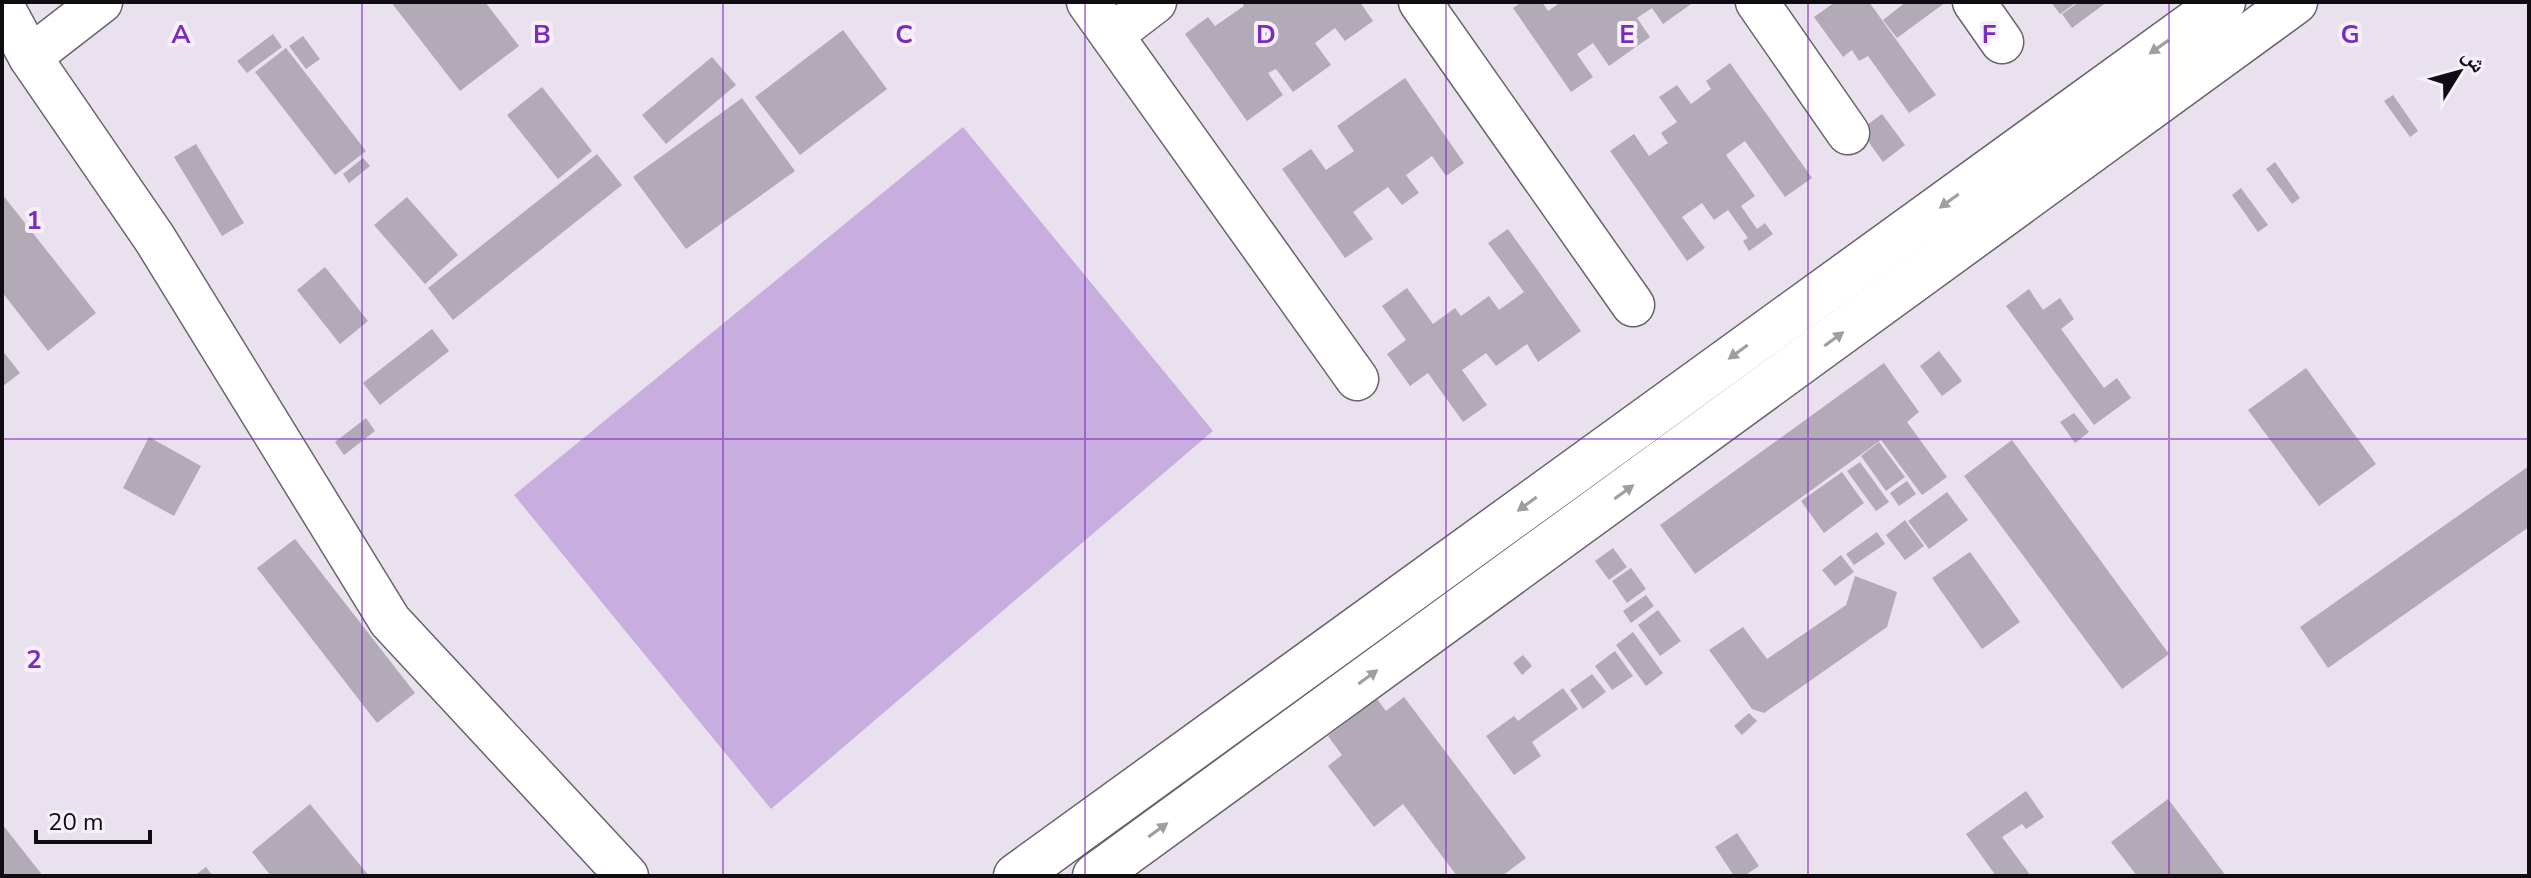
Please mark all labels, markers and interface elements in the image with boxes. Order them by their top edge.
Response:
text: A [171,17,191,52]
text: B [533,17,551,52]
text: C [895,17,913,52]
text: D [1256,17,1276,52]
text: E [1619,17,1635,52]
text: F [1982,17,1996,52]
text: G [2340,17,2360,52]
north arrow [2419,32,2499,112]
one-way arrow [2149,39,2170,54]
text: ش [2455,42,2493,79]
one-way arrow [1939,192,1960,208]
text: 1 [26,203,42,238]
one-way arrow [1823,331,1845,347]
one-way arrow [1728,344,1749,360]
one-way arrow [1613,484,1634,500]
one-way arrow [1516,496,1538,512]
text: 2 [26,642,42,677]
one-way arrow [1357,669,1379,685]
scale bar [36,794,150,844]
text: 20 m [48,806,104,838]
one-way arrow [1147,823,1168,838]

